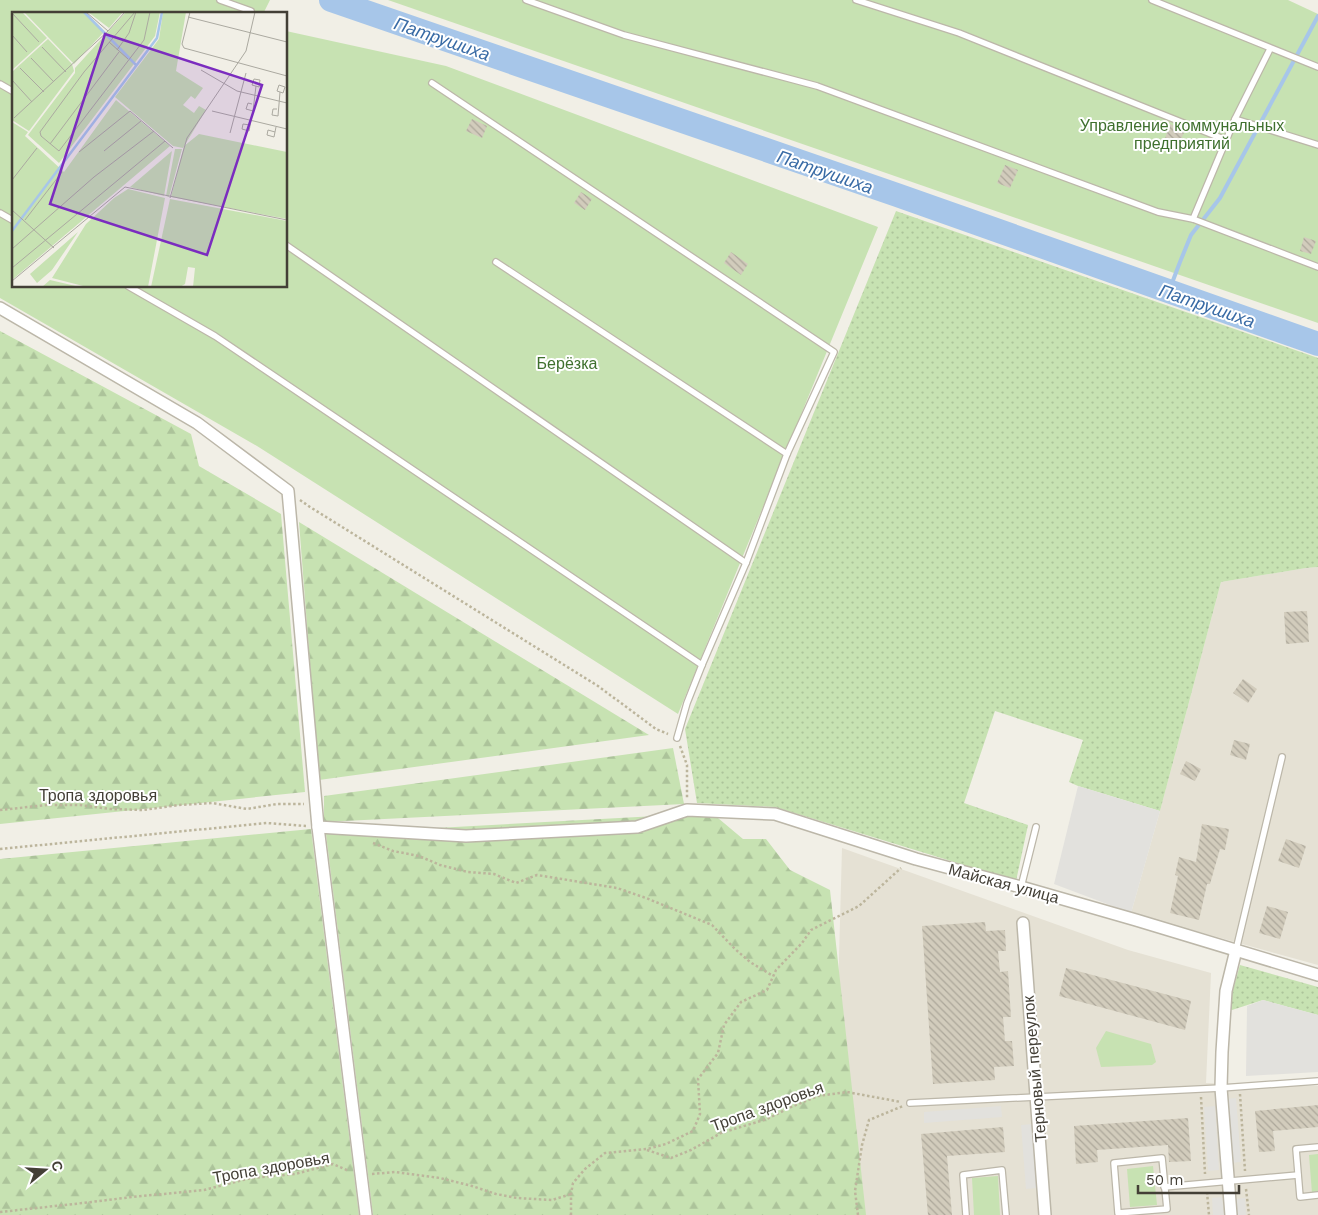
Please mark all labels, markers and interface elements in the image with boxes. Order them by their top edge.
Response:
inset map [12,12,288,288]
water label: Патрушиха [391,12,493,65]
park label: Управление коммунальных предприятий [1080,116,1284,153]
water label: Патрушиха [774,145,876,198]
water label: Патрушиха [1156,279,1258,332]
park label: Берёзка [537,354,597,373]
street label: Тропа здоровья [39,786,157,805]
street label: Майская улица [946,860,1061,907]
street label: Терновый переулок [1019,994,1050,1143]
street label: Тропа здоровья [708,1077,826,1136]
north arrow [20,1145,70,1195]
street label: Тропа здоровья [211,1148,331,1187]
text: С [48,1159,67,1173]
scale bar [1138,1162,1239,1194]
text: 50 m [1146,1171,1183,1189]

